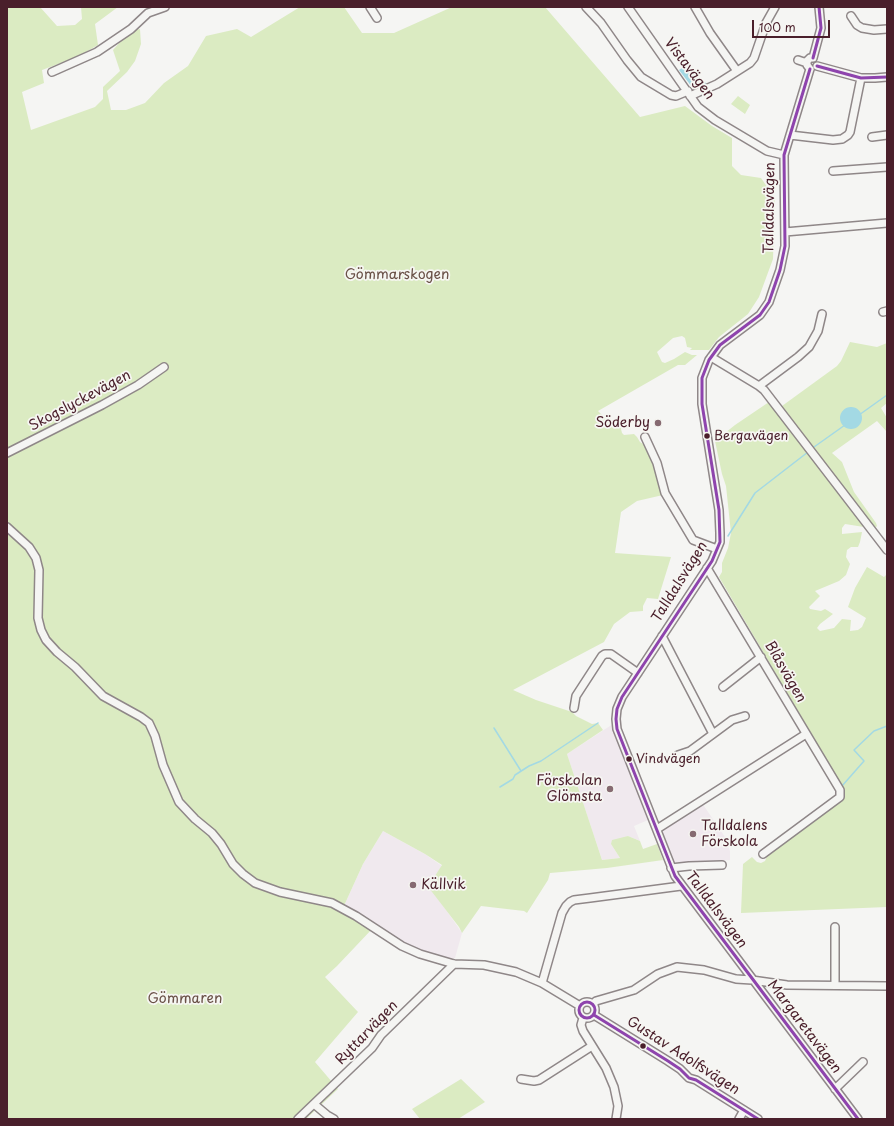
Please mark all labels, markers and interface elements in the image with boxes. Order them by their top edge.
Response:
scale bar [754,12,832,38]
text: 100 m [759,18,796,36]
street label: Vistavägen [660,35,718,103]
street label: Talldalsvägen [761,162,779,254]
park label: Gömmarskogen [345,267,449,283]
street label: Skogslyckevägen [26,367,134,435]
place label: Söderby [595,415,650,431]
marker: Söderby [653,418,663,428]
place label: Bergavägen [714,428,788,444]
marker: Bergavägen [702,431,712,441]
street label: Talldalsvägen [649,539,711,625]
street label: Blåsvägen [761,638,809,706]
place label: Vindvägen [636,751,701,767]
marker: Vindvägen [624,754,634,764]
place label: Förskolan Glömsta [536,773,602,806]
marker: Förskolan Glömsta [605,784,615,794]
place label: Talldalens Förskola [701,818,767,850]
marker: Talldalens Förskola [688,829,698,839]
street label: Talldalsvägen [682,868,750,952]
place label: Källvik [421,877,466,893]
marker: Källvik [408,880,418,890]
street label: Margaretavägen [763,977,845,1077]
park label: Gömmaren [148,991,222,1007]
street label: Ryttarvägen [332,998,402,1068]
street label: Gustav Adolfsvägen [624,1013,742,1099]
unlabelled marker [638,1041,648,1051]

